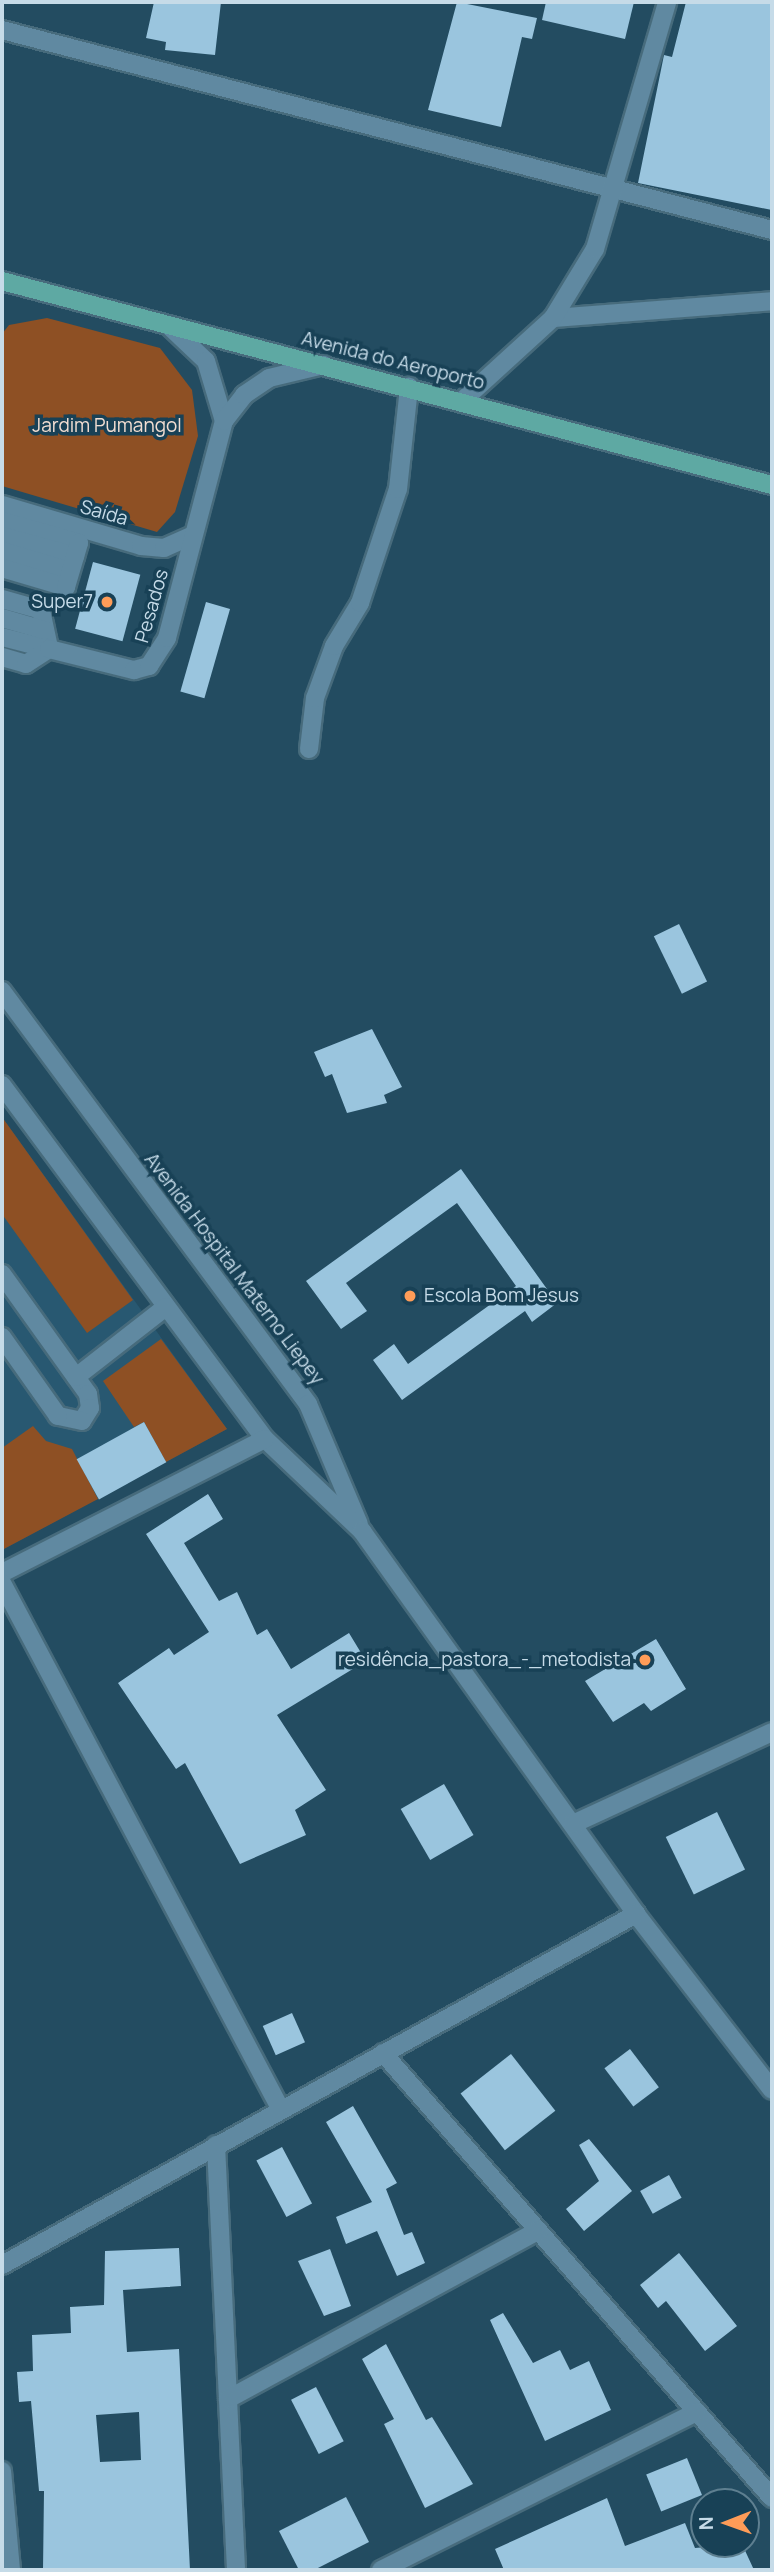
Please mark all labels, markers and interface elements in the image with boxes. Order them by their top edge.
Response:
street label: Avenida do Aeroporto [299,327,487,395]
park label: Jardim Pumangol [32,415,182,437]
street label: Saída [78,495,130,531]
street label: Pesados [131,567,173,645]
place label: Super7 [31,591,93,613]
marker: Super7 [99,594,115,610]
street label: Avenida Hospital Materno Liepey [139,1149,329,1389]
place label: Escola Bom Jesus [424,1285,579,1307]
marker: Escola Bom Jesus [402,1288,418,1304]
place label: residência_pastora_-_metodista [338,1649,631,1671]
marker: residência_pastora_-_metodista [637,1652,653,1668]
north arrow [690,2488,760,2558]
text: N [693,2516,719,2530]

